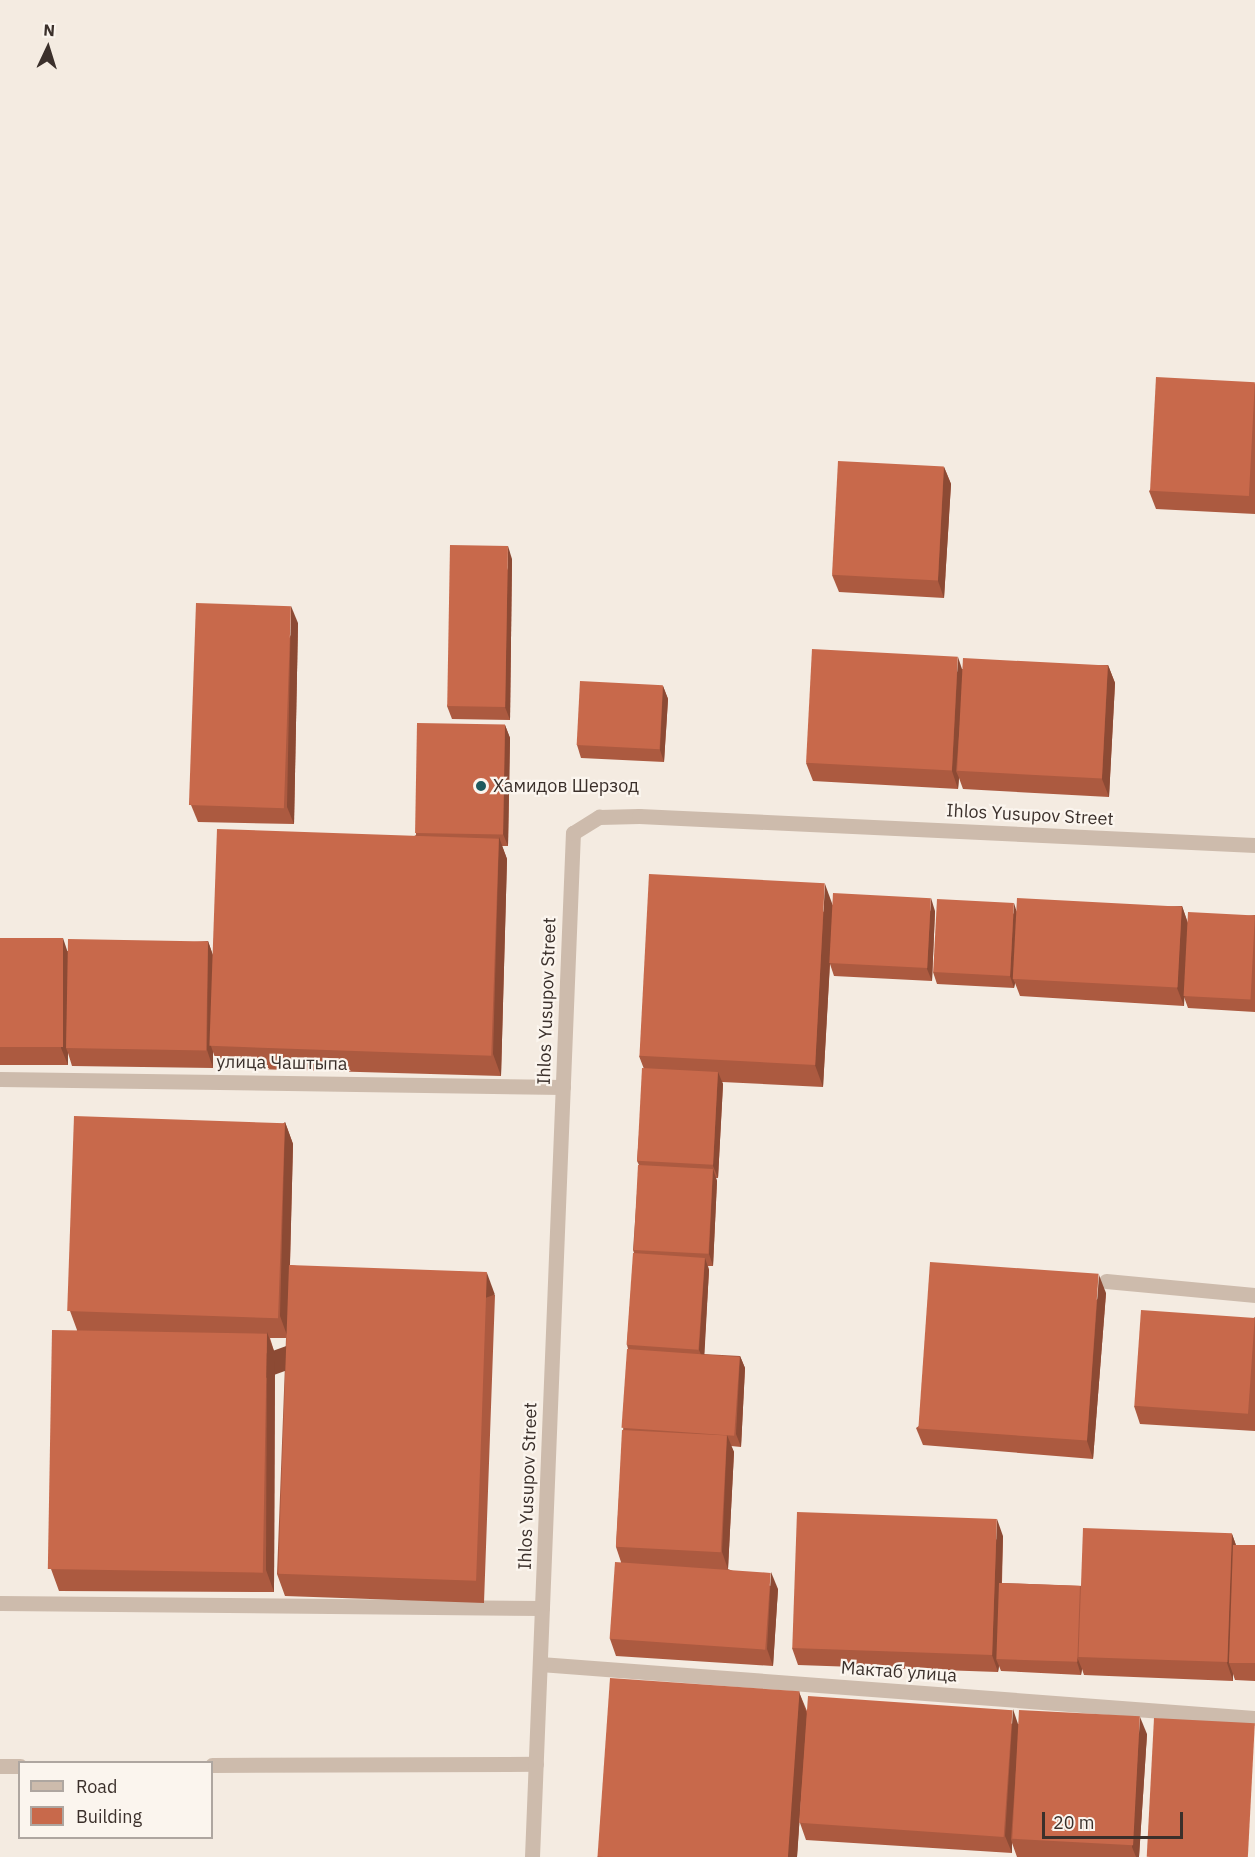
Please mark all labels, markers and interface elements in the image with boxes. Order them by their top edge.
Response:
north arrow [18,18,78,78]
text: N [43,20,56,40]
place label: Хамидов Шерзод [493,775,639,797]
marker: Хамидов Шерзод [474,779,488,793]
street label: Ihlos Yusupov Street [946,800,1114,830]
street label: Ihlos Yusupov Street [533,917,561,1085]
street label: улица Чаштыпа [216,1051,348,1075]
street label: Ihlos Yusupov Street [514,1402,542,1570]
street label: Мактаб улица [840,1657,958,1687]
legend [18,1761,213,1839]
text: Road [76,1775,117,1798]
scale bar [1045,1800,1186,1838]
text: Building [76,1805,142,1828]
text: 20 m [1053,1811,1095,1834]

